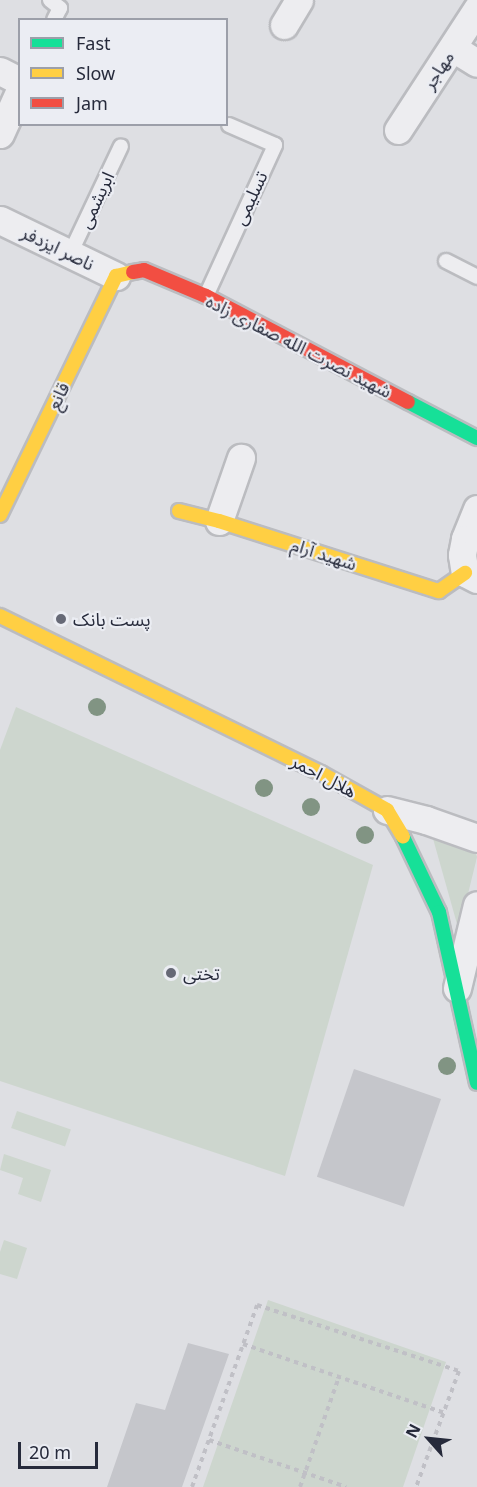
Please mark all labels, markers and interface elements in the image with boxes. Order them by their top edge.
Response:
legend [18,18,228,126]
text: Fast [76,31,111,55]
street label: مهاجر [418,47,458,93]
text: Slow [76,61,115,85]
text: Jam [76,91,108,115]
street label: ابریشمی [74,168,118,232]
street label: تسلیمی [228,168,272,228]
street label: ناصر ایزدفر [18,221,98,275]
street label: شهید نصرت الله صفاری زاده [203,290,395,402]
street label: قانع [42,379,74,413]
street label: شهید آرام [289,533,359,575]
place label: پست بانک [73,608,151,630]
marker: پست بانک [54,612,68,626]
street label: هلال احمر [288,750,360,802]
place label: تختی [183,962,220,984]
marker: تختی [164,966,178,980]
north arrow [399,1409,459,1469]
text: N [400,1420,426,1442]
scale bar [21,1430,100,1468]
text: 20 m [29,1440,71,1464]

